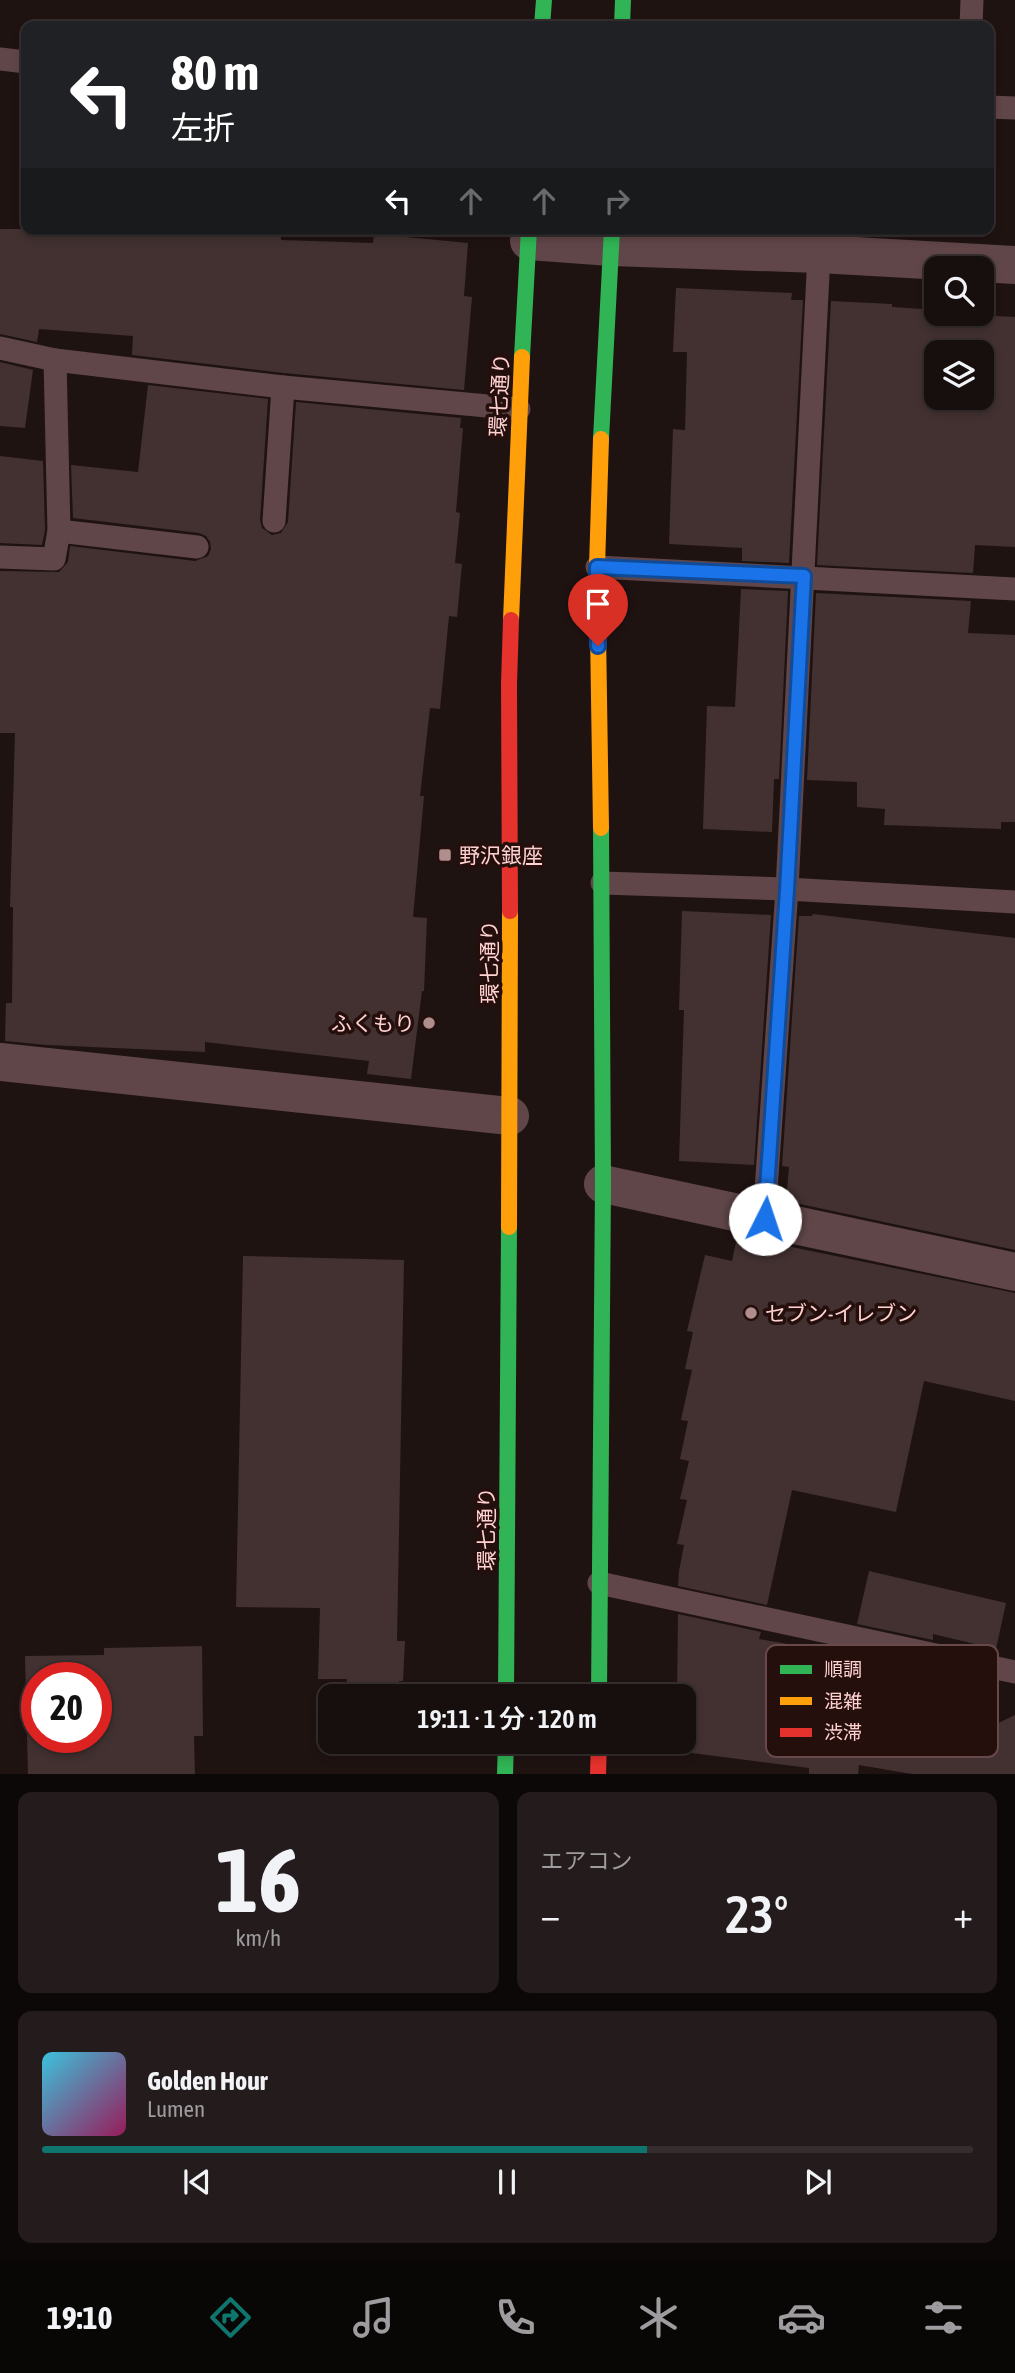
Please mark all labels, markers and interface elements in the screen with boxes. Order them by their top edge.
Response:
text: 80 m [171,44,259,100]
icon: left [56,49,147,140]
text: 左折 [171,109,235,146]
icon: left [379,182,417,220]
icon: ahead [452,182,490,220]
icon: ahead [525,182,563,220]
icon: right [598,182,636,220]
map controls [924,256,994,410]
button: search [924,256,994,326]
button: layers [924,340,994,410]
street label: 環七通り [485,352,513,438]
pin [568,574,628,646]
icon: arrive [579,585,617,623]
place label: 野沢銀座 [459,843,543,867]
marker: 野沢銀座 [437,847,453,863]
street label: 環七通り [477,920,501,1004]
place label: ふくもり [331,1011,415,1035]
marker: ふくもり [421,1015,437,1031]
position arrow [728,1182,802,1256]
place label: セブン-イレブン [765,1301,917,1325]
marker: セブン-イレブン [743,1305,759,1321]
street label: 環七通り [474,1487,498,1571]
legend [766,1645,998,1757]
text: 順調 [824,1658,862,1680]
speed limit sign: 20 [21,1662,112,1753]
text: 混雑 [824,1690,862,1712]
text: 19:11 · 1 分 · 120 m [417,1704,597,1734]
text: 渋滞 [824,1721,862,1743]
text: 16 [215,1827,301,1931]
text: エアコン [541,1848,633,1874]
text: 23° [725,1884,788,1944]
text: − [541,1893,560,1936]
text: + [953,1893,973,1936]
text: km/h [235,1925,281,1951]
text: Golden Hour [147,2066,267,2096]
text: Lumen [147,2096,205,2122]
icon: previous [178,2163,216,2201]
icon: pause [488,2163,526,2201]
icon: next [799,2163,837,2201]
icon: directions [206,2293,255,2342]
icon: music [349,2293,398,2342]
icon: phone [491,2293,540,2342]
icon: climate [634,2293,683,2342]
icon: car [777,2293,826,2342]
icon: filters [919,2293,968,2342]
text: 19:10 [47,2299,113,2336]

